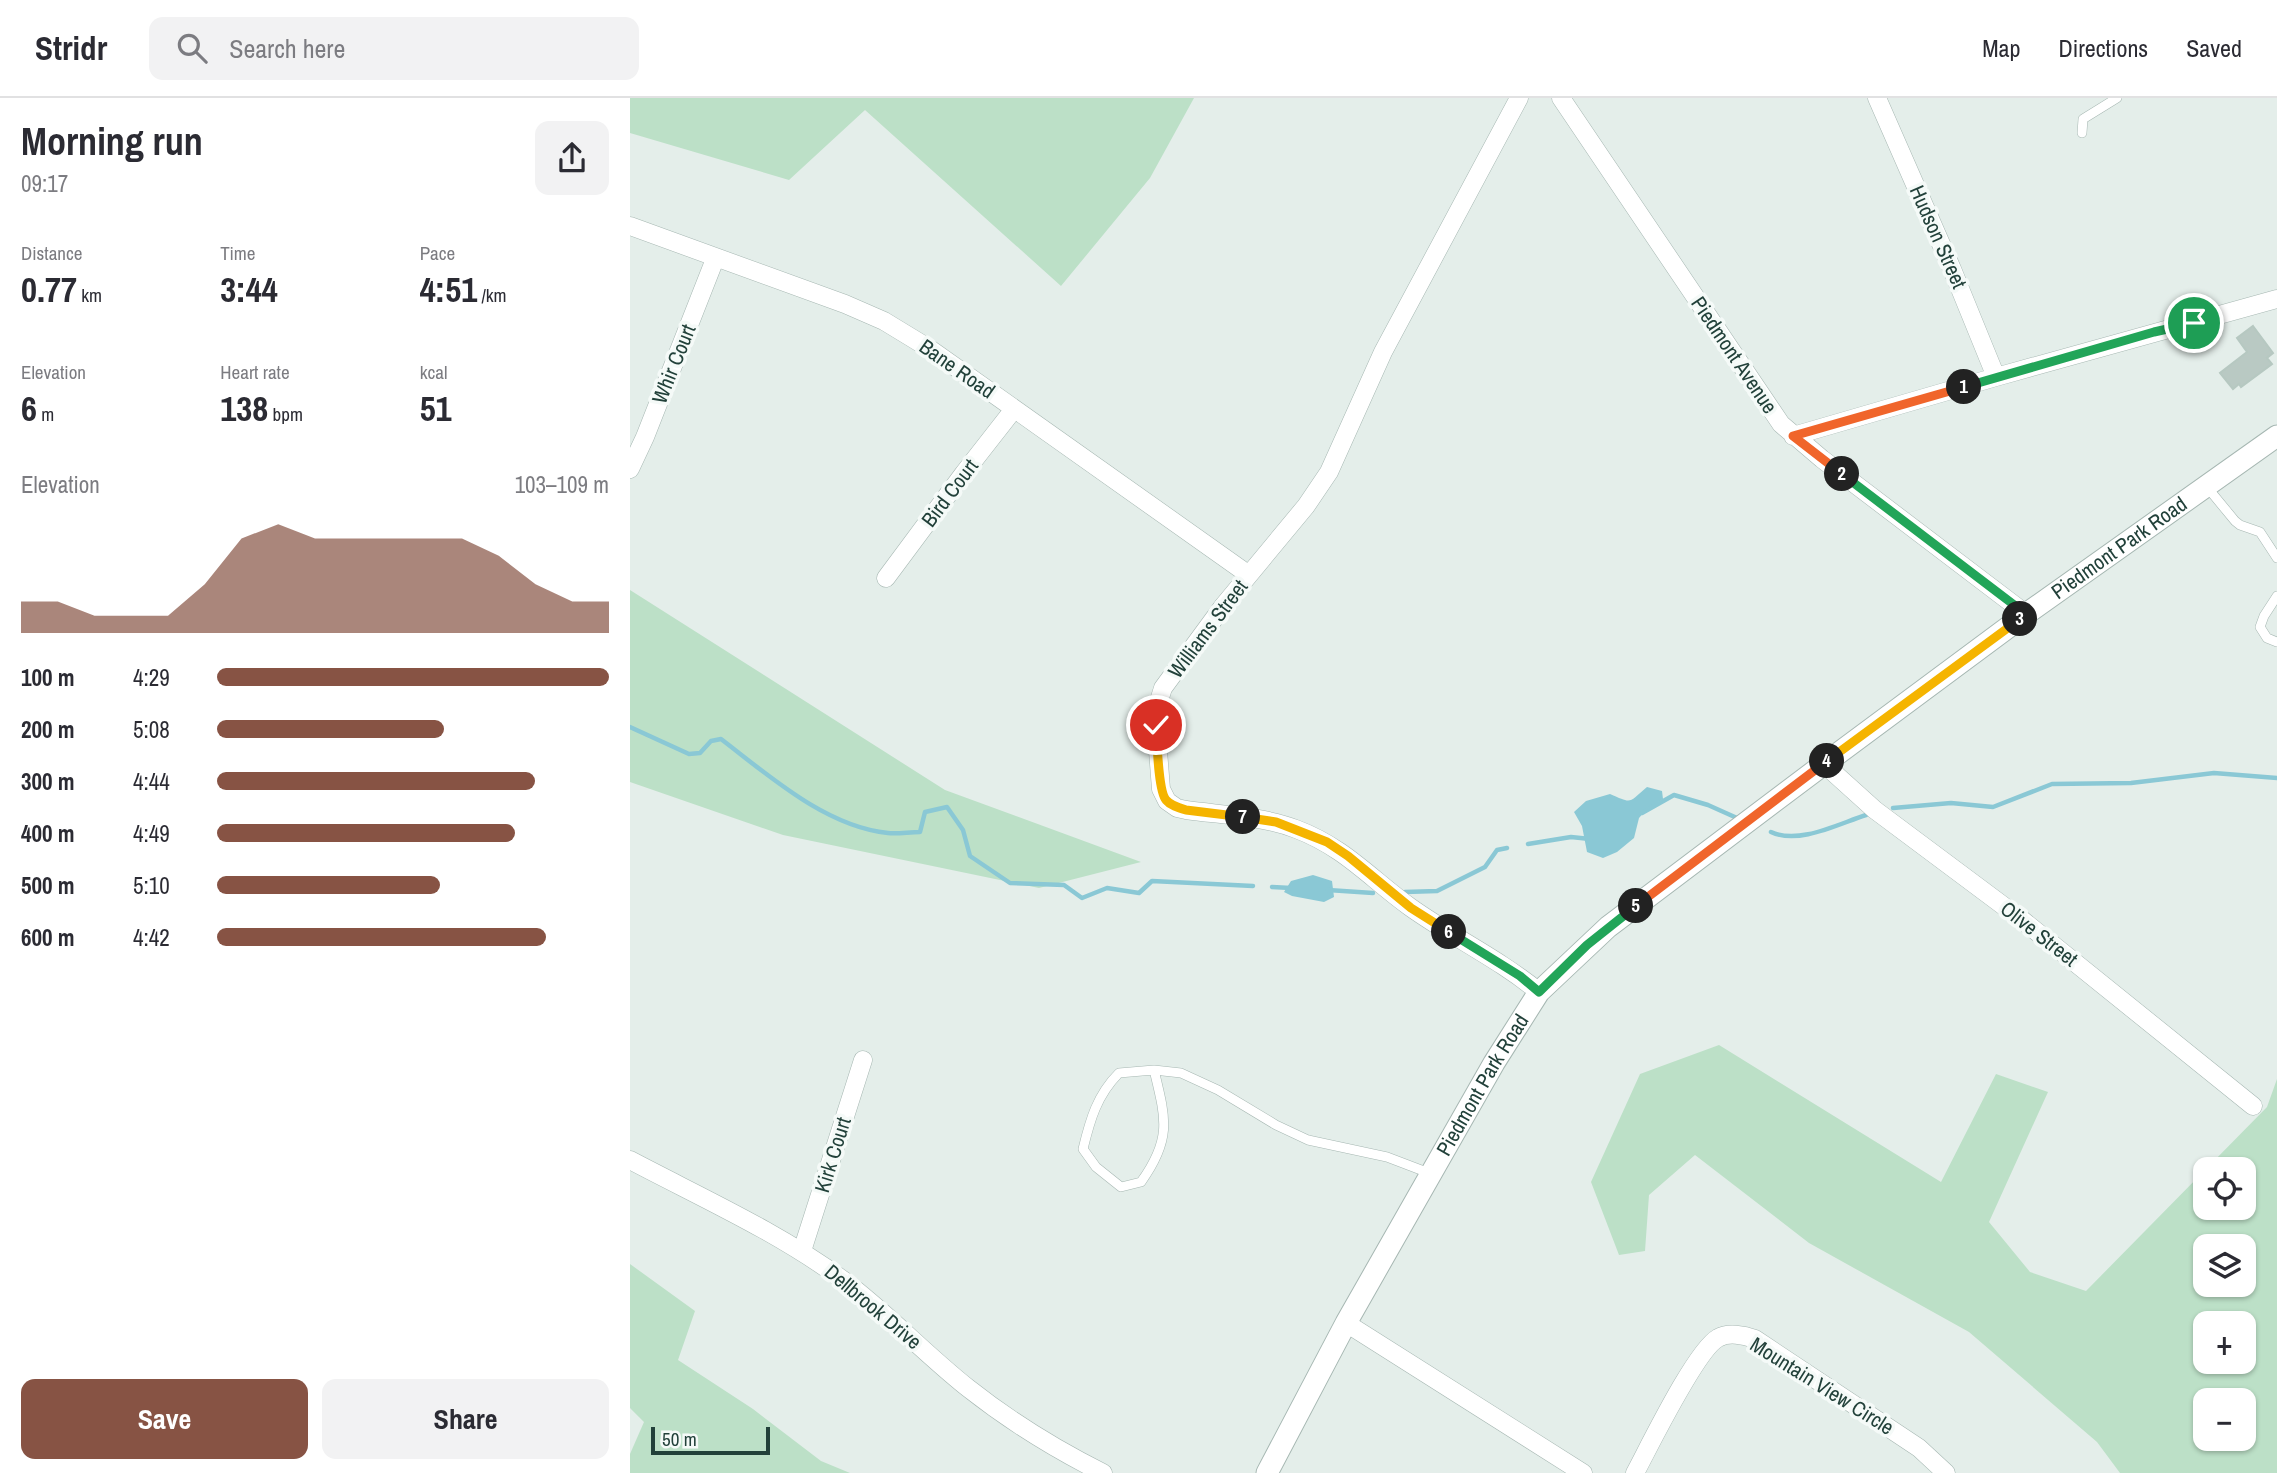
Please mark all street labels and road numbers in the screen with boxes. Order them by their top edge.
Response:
street label: Hudson Street [1903,181,1974,293]
street label: Piedmont Avenue [1684,290,1784,419]
street label: Whir Court [644,320,703,408]
street label: Bane Road [914,332,1001,405]
street label: Bird Court [914,452,985,533]
street label: Piedmont Park Road [2045,489,2193,606]
street label: Williams Street [1161,573,1254,684]
street label: Olive Street [1995,894,2084,973]
street label: Piedmont Park Road [1429,1008,1535,1161]
street label: Kirk Court [807,1113,858,1196]
street label: Dellbrook Drive [819,1257,928,1356]
street label: Mountain View Circle [1745,1330,1900,1441]

